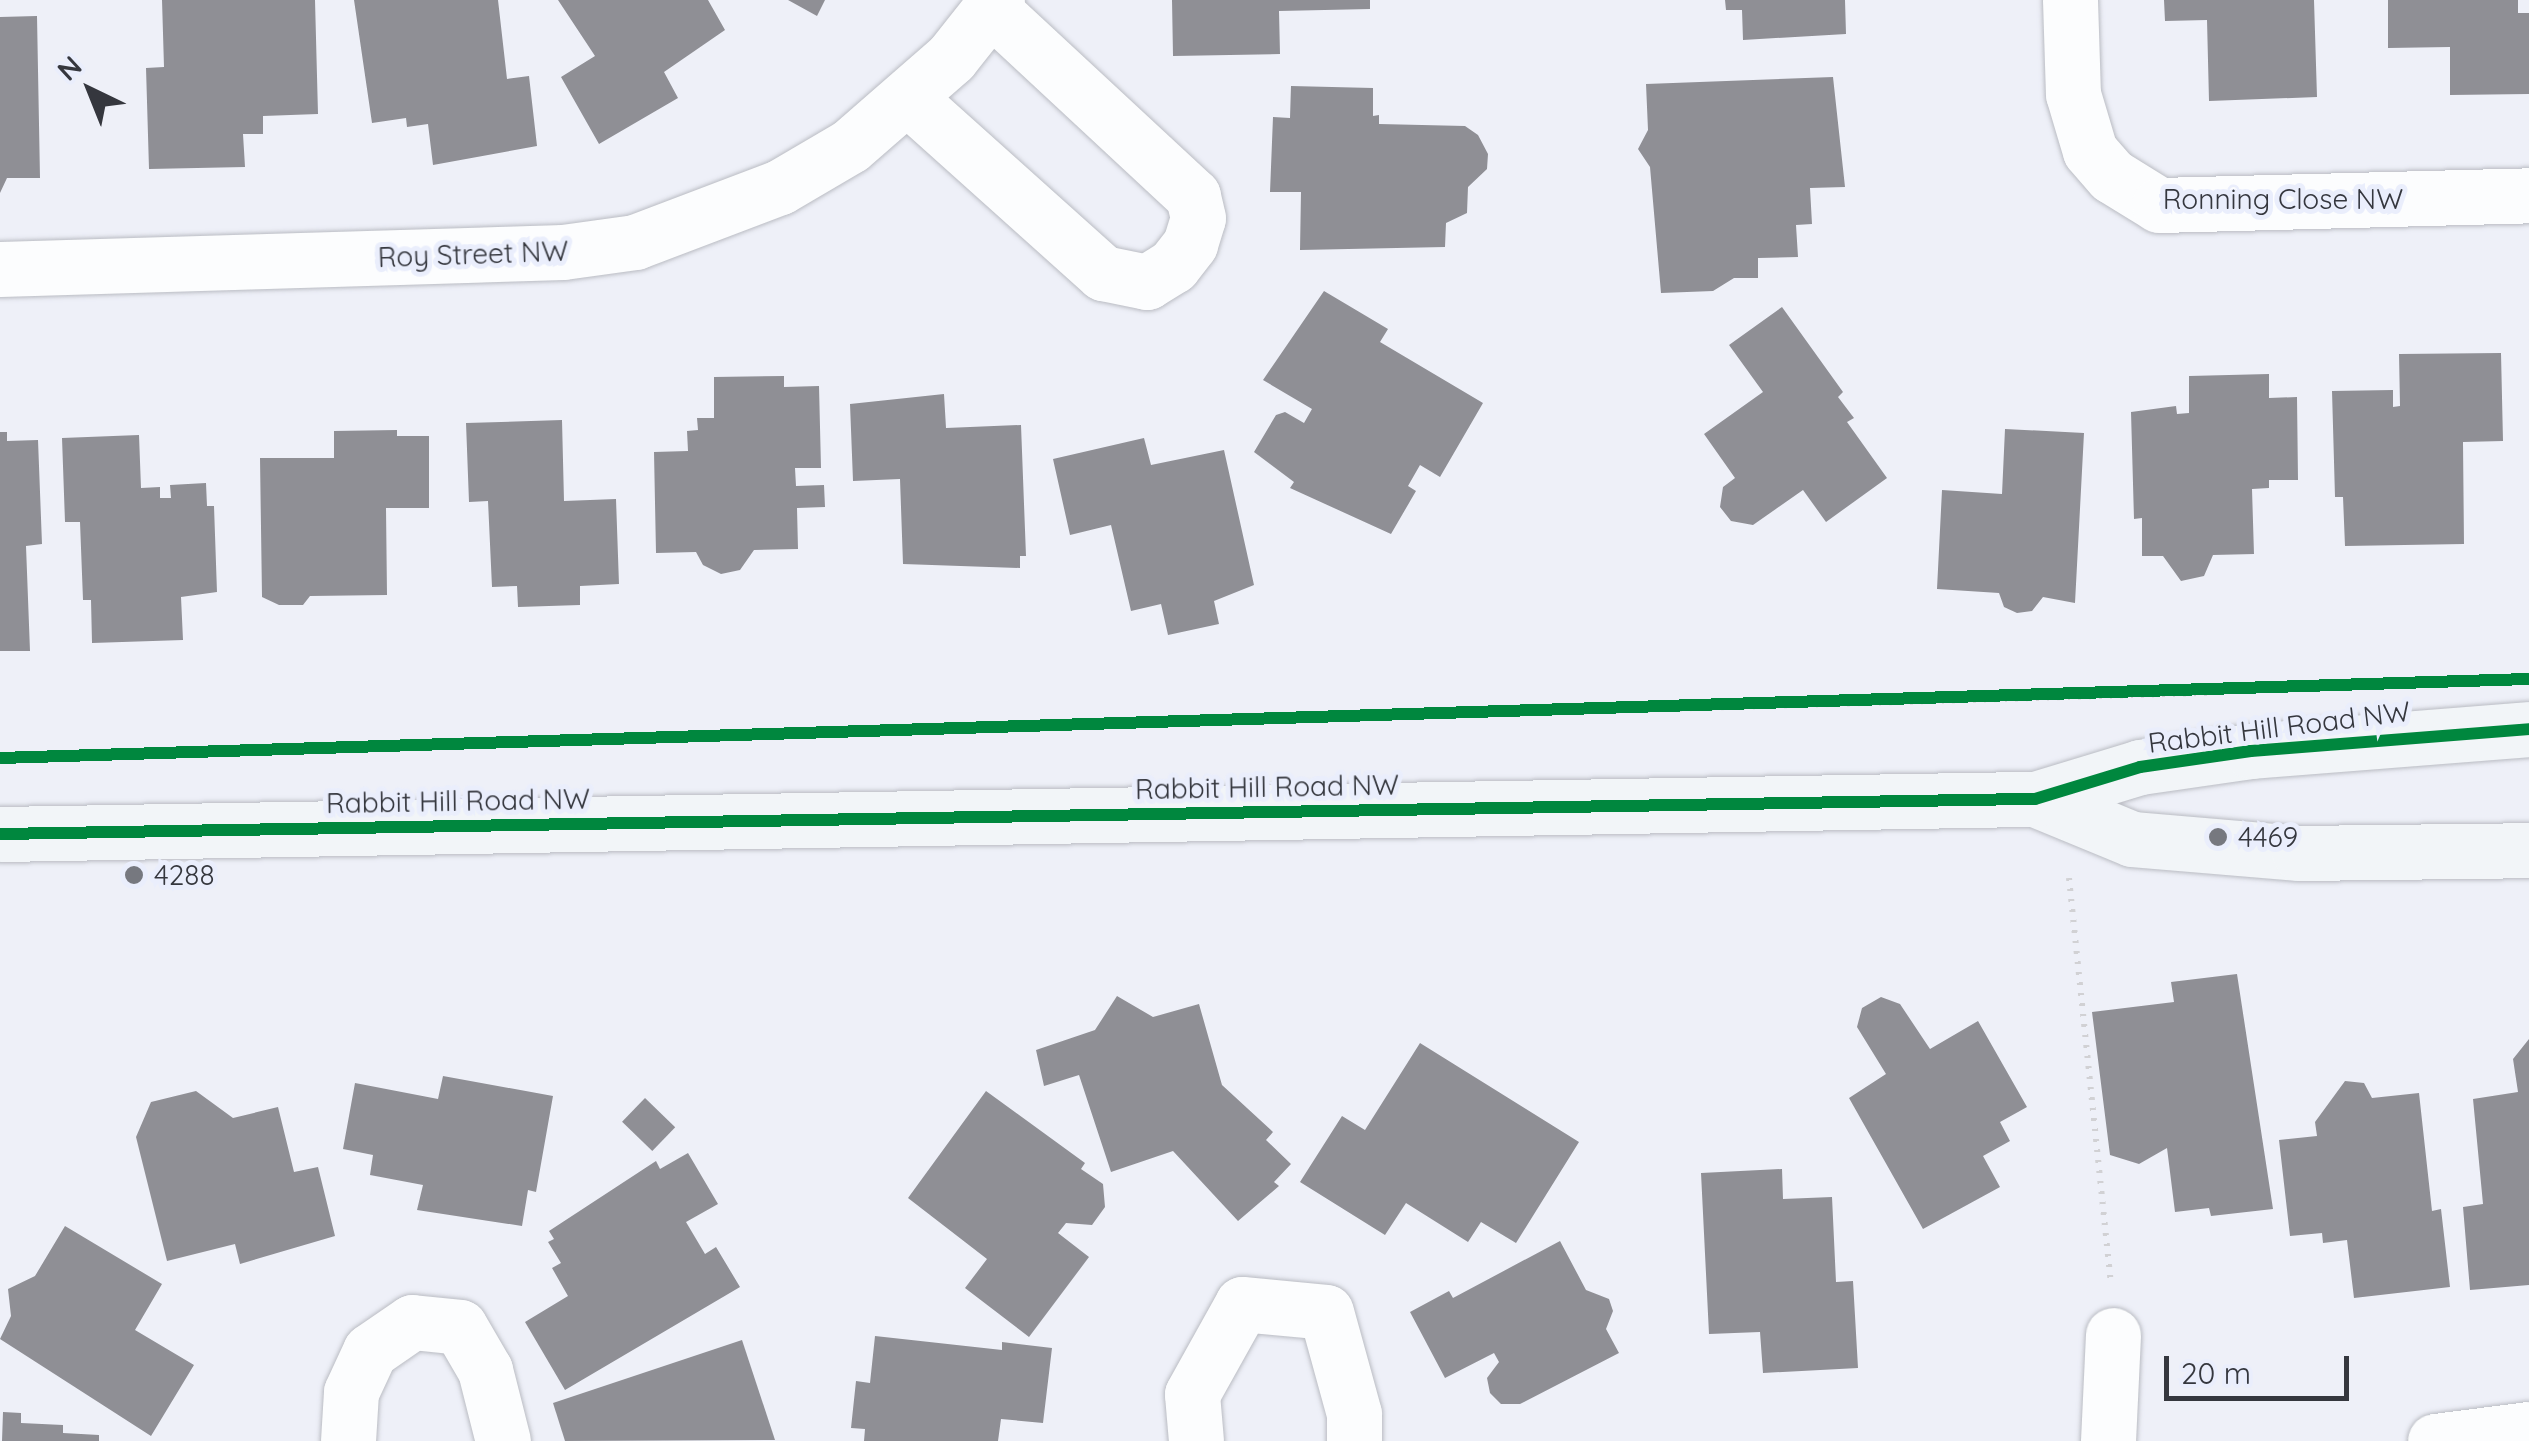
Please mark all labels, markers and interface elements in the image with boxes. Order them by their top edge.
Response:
north arrow [40,40,140,140]
text: N [50,48,89,88]
street label: Ronning Close NW [2163,182,2403,216]
street label: Roy Street NW [377,234,569,274]
street label: Rabbit Hill Road NW [2146,694,2412,760]
street label: Rabbit Hill Road NW [1135,768,1399,806]
street label: Rabbit Hill Road NW [326,782,590,820]
place label: 4469 [2238,820,2298,854]
marker: 4469 [2207,826,2229,848]
place label: 4288 [154,858,215,892]
marker: 4288 [123,864,145,886]
scale bar [2169,1336,2354,1398]
text: 20 m [2181,1354,2251,1392]

